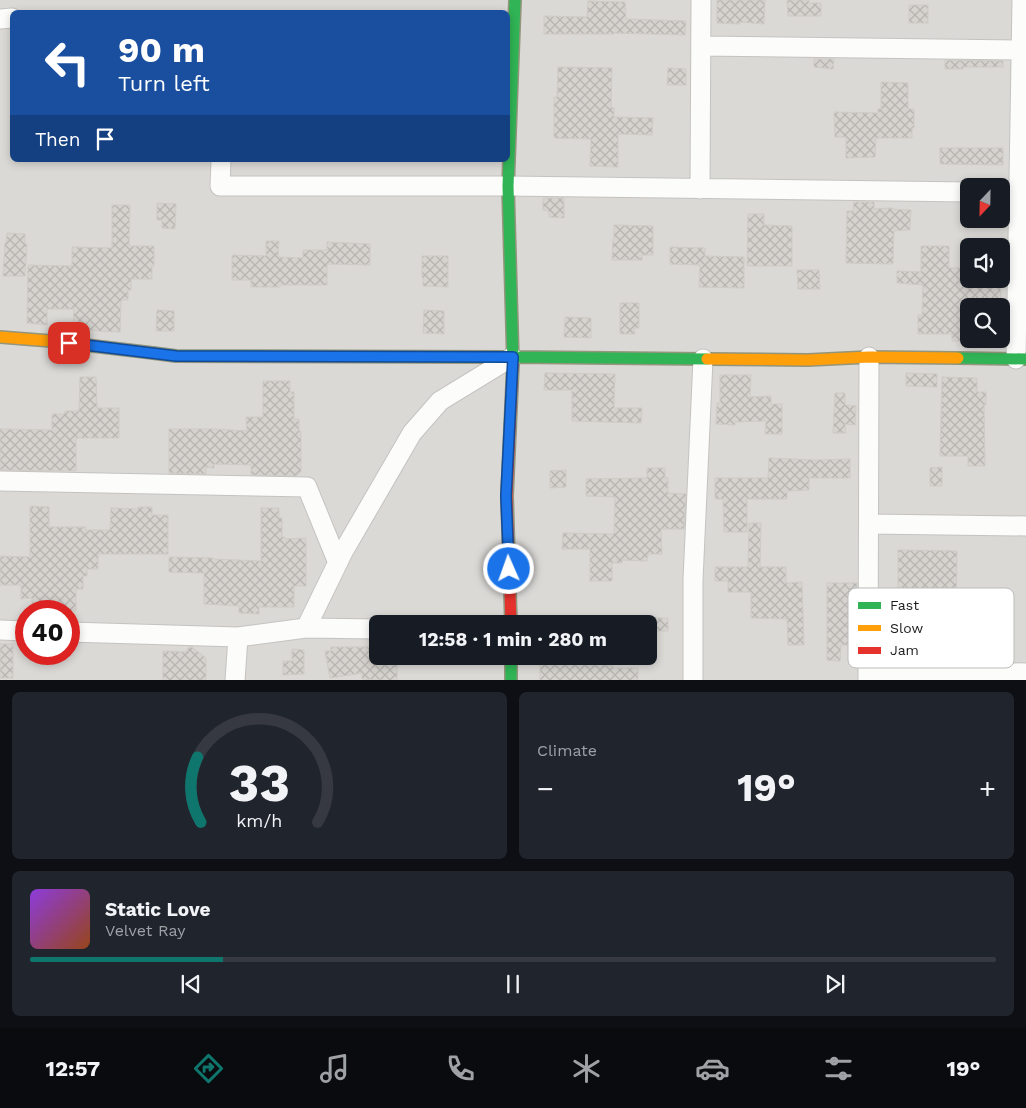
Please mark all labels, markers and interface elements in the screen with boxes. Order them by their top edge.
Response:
text: 90 m [118,29,205,71]
icon: left [35,30,100,95]
text: Turn left [118,71,210,96]
icon: arrive [91,125,119,153]
text: Then [35,128,81,151]
north arrow [960,178,1010,228]
map controls [960,178,1010,348]
button: sound [960,238,1010,288]
button: search [960,298,1010,348]
pin [48,322,90,364]
icon: arrive [55,329,83,357]
position arrow [482,542,534,594]
legend [848,588,1014,668]
text: Fast [890,597,919,613]
speed limit sign: 40 [15,600,80,665]
text: Slow [890,620,923,636]
text: 12:58 · 1 min · 280 m [419,628,607,651]
text: Jam [890,642,919,658]
text: Climate [537,741,597,760]
text: 33 [229,753,290,814]
text: 19° [737,766,796,810]
text: − [537,772,554,805]
text: + [979,772,996,805]
text: km/h [236,810,283,831]
text: Static Love [105,898,210,921]
text: Velvet Ray [105,921,185,940]
icon: previous [177,970,205,998]
icon: pause [499,970,527,998]
icon: next [821,970,849,998]
icon: directions [191,1051,226,1086]
icon: music [317,1051,352,1086]
icon: phone [443,1051,478,1086]
icon: climate [569,1051,604,1086]
icon: car [695,1051,730,1086]
icon: filters [821,1051,856,1086]
text: 12:57 [45,1056,100,1081]
text: 19° [947,1056,981,1081]

